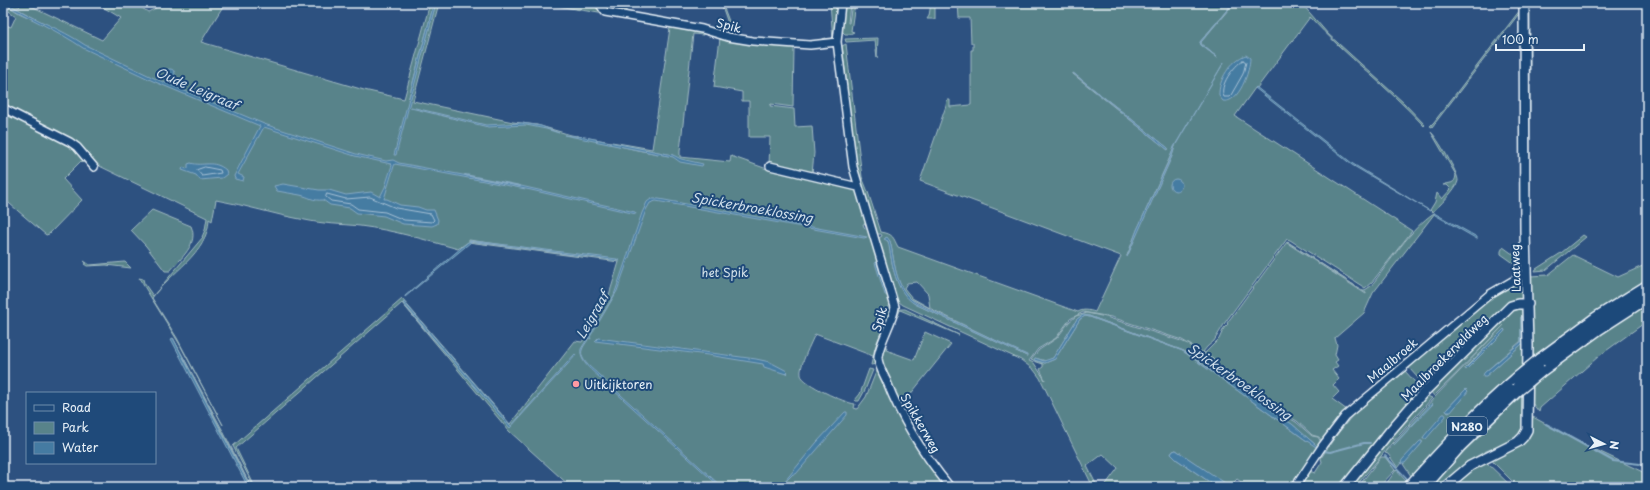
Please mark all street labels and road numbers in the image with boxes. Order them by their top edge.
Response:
street label: Spik [715,13,743,37]
street label: Laatweg [1505,244,1525,292]
street label: Spik [867,304,891,334]
street label: Maalbroekerveldweg [1396,309,1492,405]
street label: Maalbroek [1363,333,1421,387]
street label: Spikkerweg [897,390,945,456]
road number: N280 [1447,417,1487,435]

